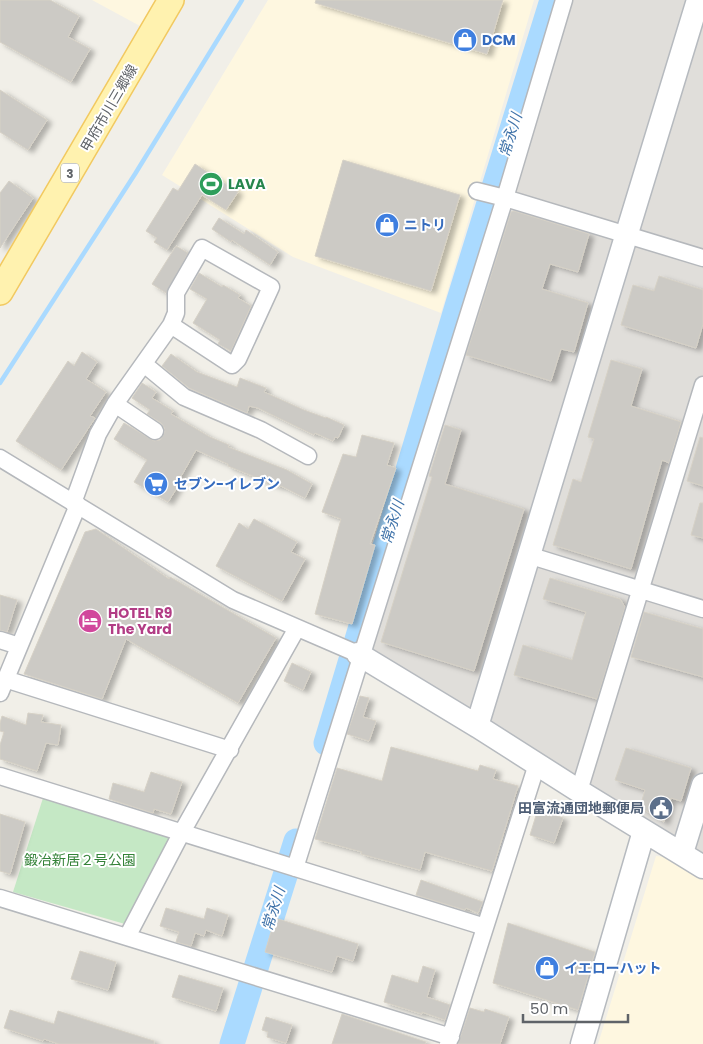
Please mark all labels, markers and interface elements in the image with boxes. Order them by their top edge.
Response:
shop icon: DCM [452,27,478,53]
place label: DCM [482,30,516,50]
street label: 甲府市川三郷線 [76,61,142,155]
water label: 常永川 [493,109,527,160]
road number: 3 [61,164,79,182]
sports icon: LAVA [198,171,224,197]
place label: LAVA [228,174,266,194]
shop icon: ニトリ [374,212,400,238]
place label: ニトリ [404,215,446,235]
supermarket icon: セブン-イレブン [143,471,169,497]
place label: セブン-イレブン [174,474,280,494]
water label: 常永川 [375,496,409,547]
place label: HOTEL R9 The Yard [108,603,172,639]
hotel icon: HOTEL R9 The Yard [77,608,103,634]
public building icon: 田富流通団地郵便局 [648,795,674,821]
place label: 田富流通団地郵便局 [518,798,644,818]
park label: 鍛冶新居２号公園 [24,850,136,870]
water label: 常永川 [256,883,290,934]
shop icon: イエローハット [534,955,560,981]
place label: イエローハット [564,958,662,978]
scale bar [523,992,628,1024]
text: 50 m [530,998,568,1019]

